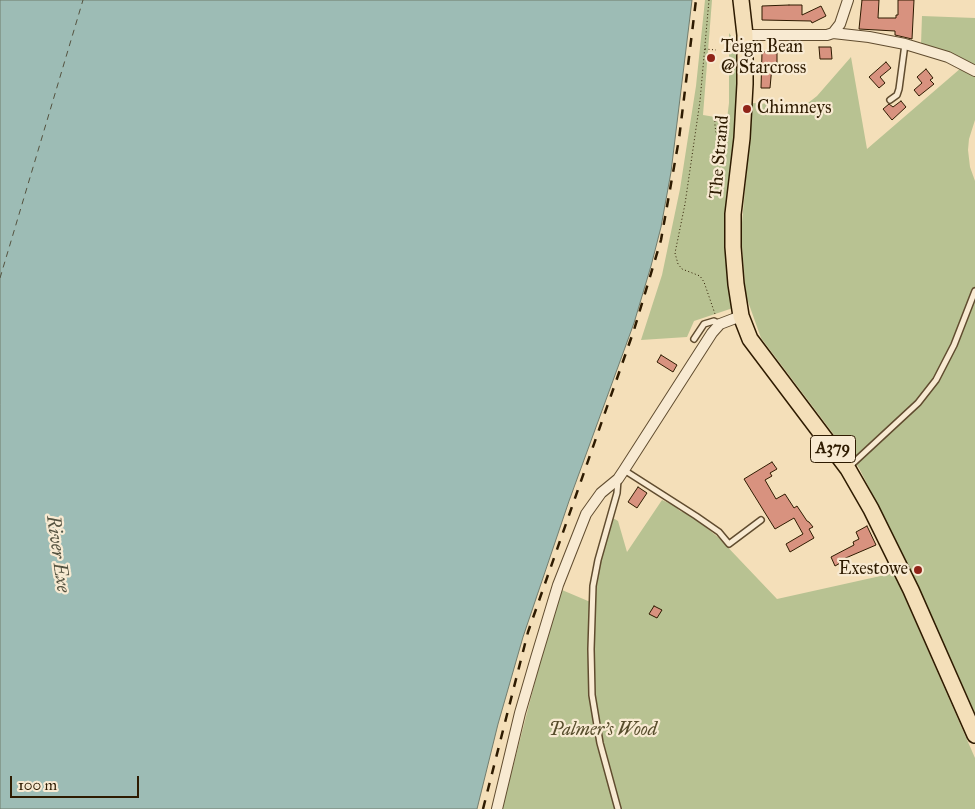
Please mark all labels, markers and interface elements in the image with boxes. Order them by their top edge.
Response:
place label: Teign Bean @ Starcross [721,37,806,80]
marker: Teign Bean @ Starcross [705,52,717,64]
place label: Chimneys [757,98,831,120]
marker: Chimneys [741,103,753,115]
street label: The Strand [706,114,734,200]
road number: A379 [810,436,856,462]
water label: River Exe [40,514,74,594]
place label: Exestowe [839,559,908,581]
marker: Exestowe [912,564,924,576]
park label: Palmer's Wood [549,720,657,742]
scale bar [12,766,141,798]
text: 100 m [18,776,57,794]

